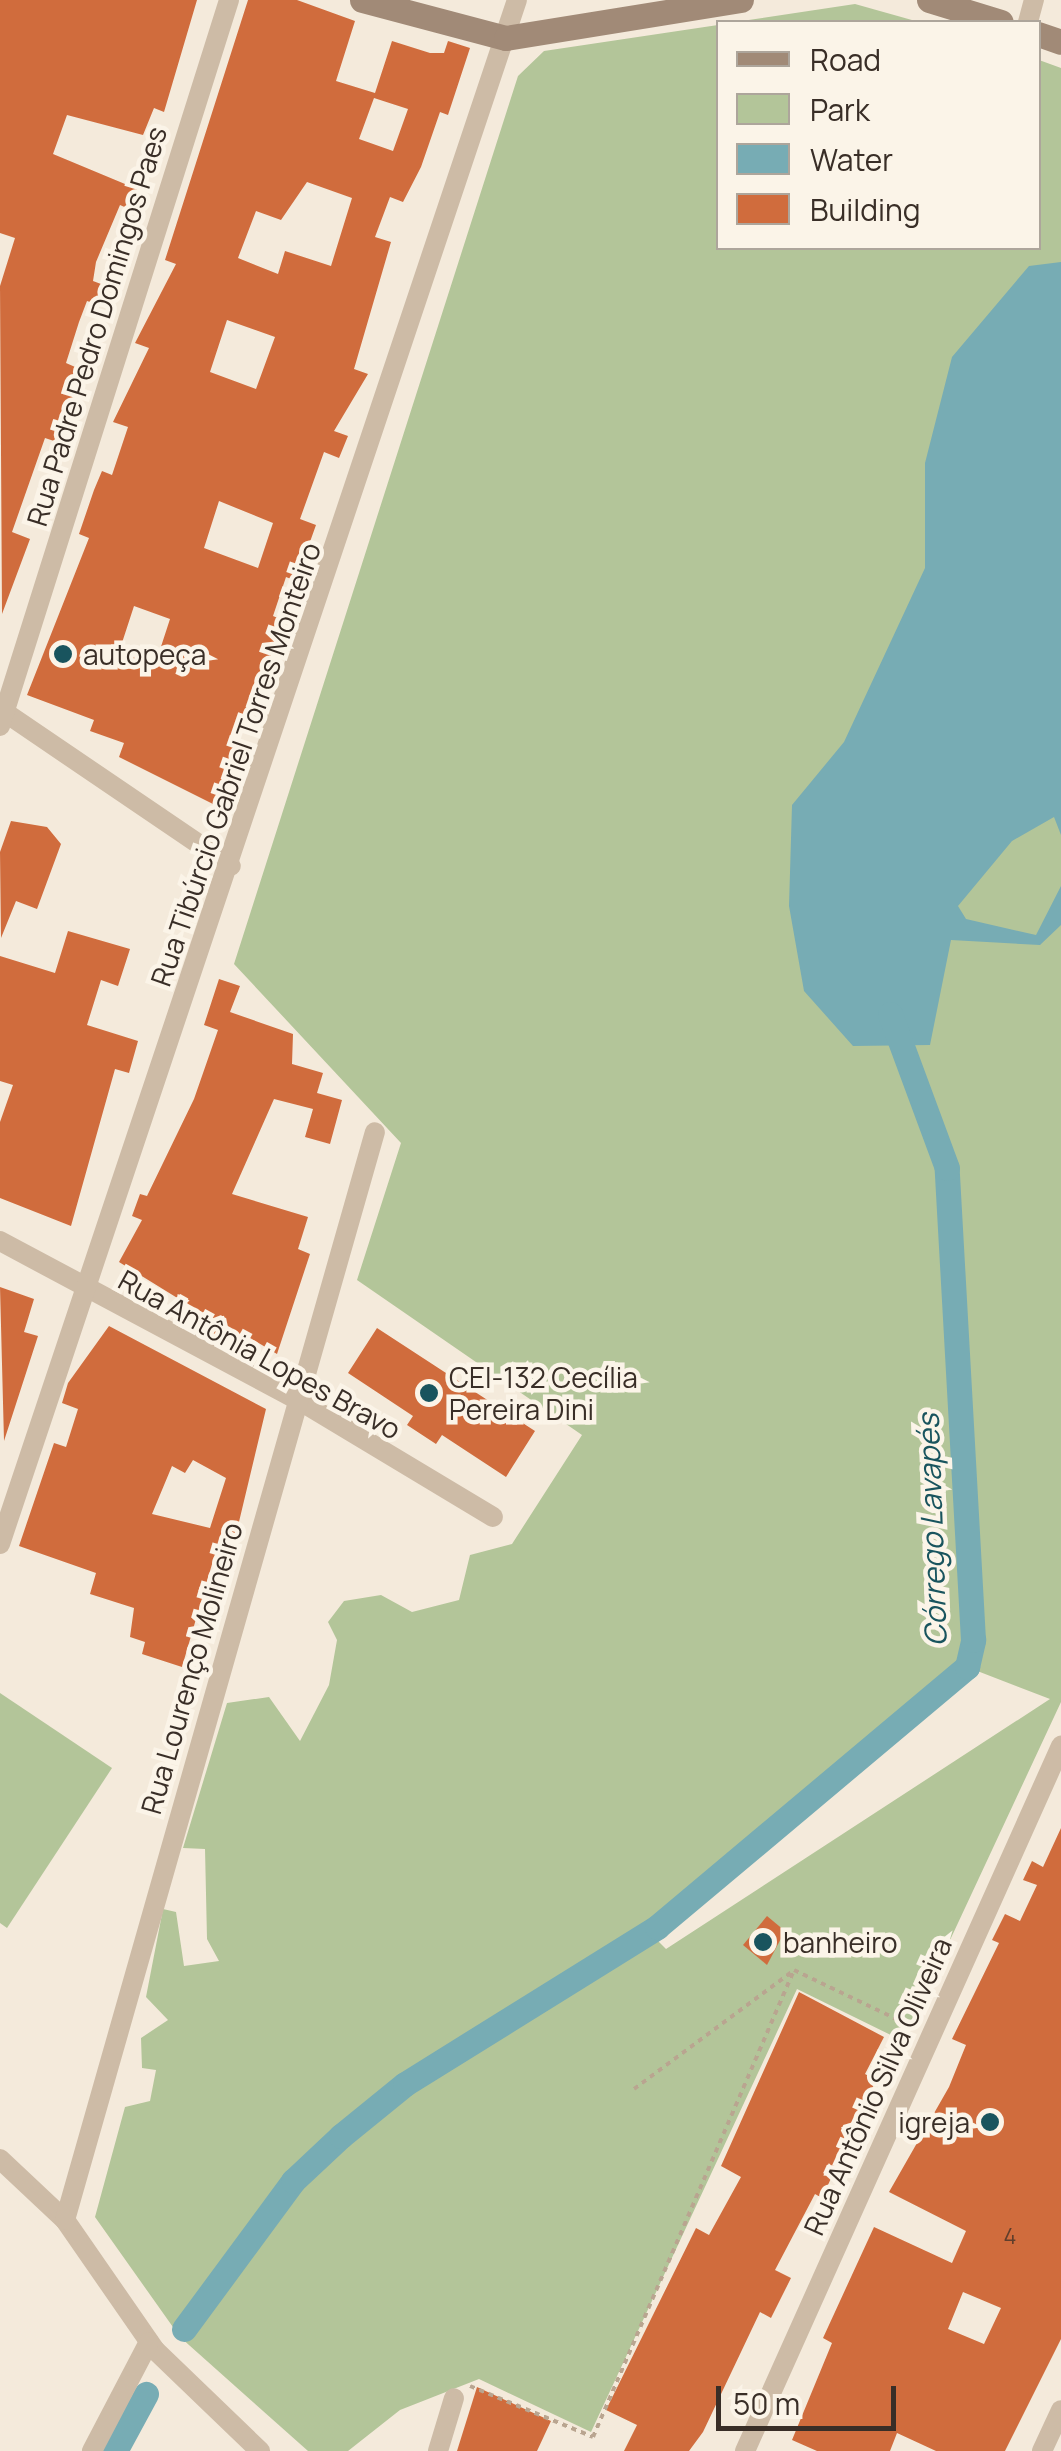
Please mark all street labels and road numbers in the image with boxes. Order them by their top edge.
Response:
street label: Rua Padre Pedro Domingos Paes [19,122,173,530]
street label: Rua Tibúrcio Gabriel Torres Monteiro [143,538,327,990]
street label: Rua Antônia Lopes Bravo [113,1262,407,1446]
street label: Rua Lourenço Molineiro [133,1518,249,1818]
street label: Rua Antônio Silva Oliveira [796,1932,958,2240]

